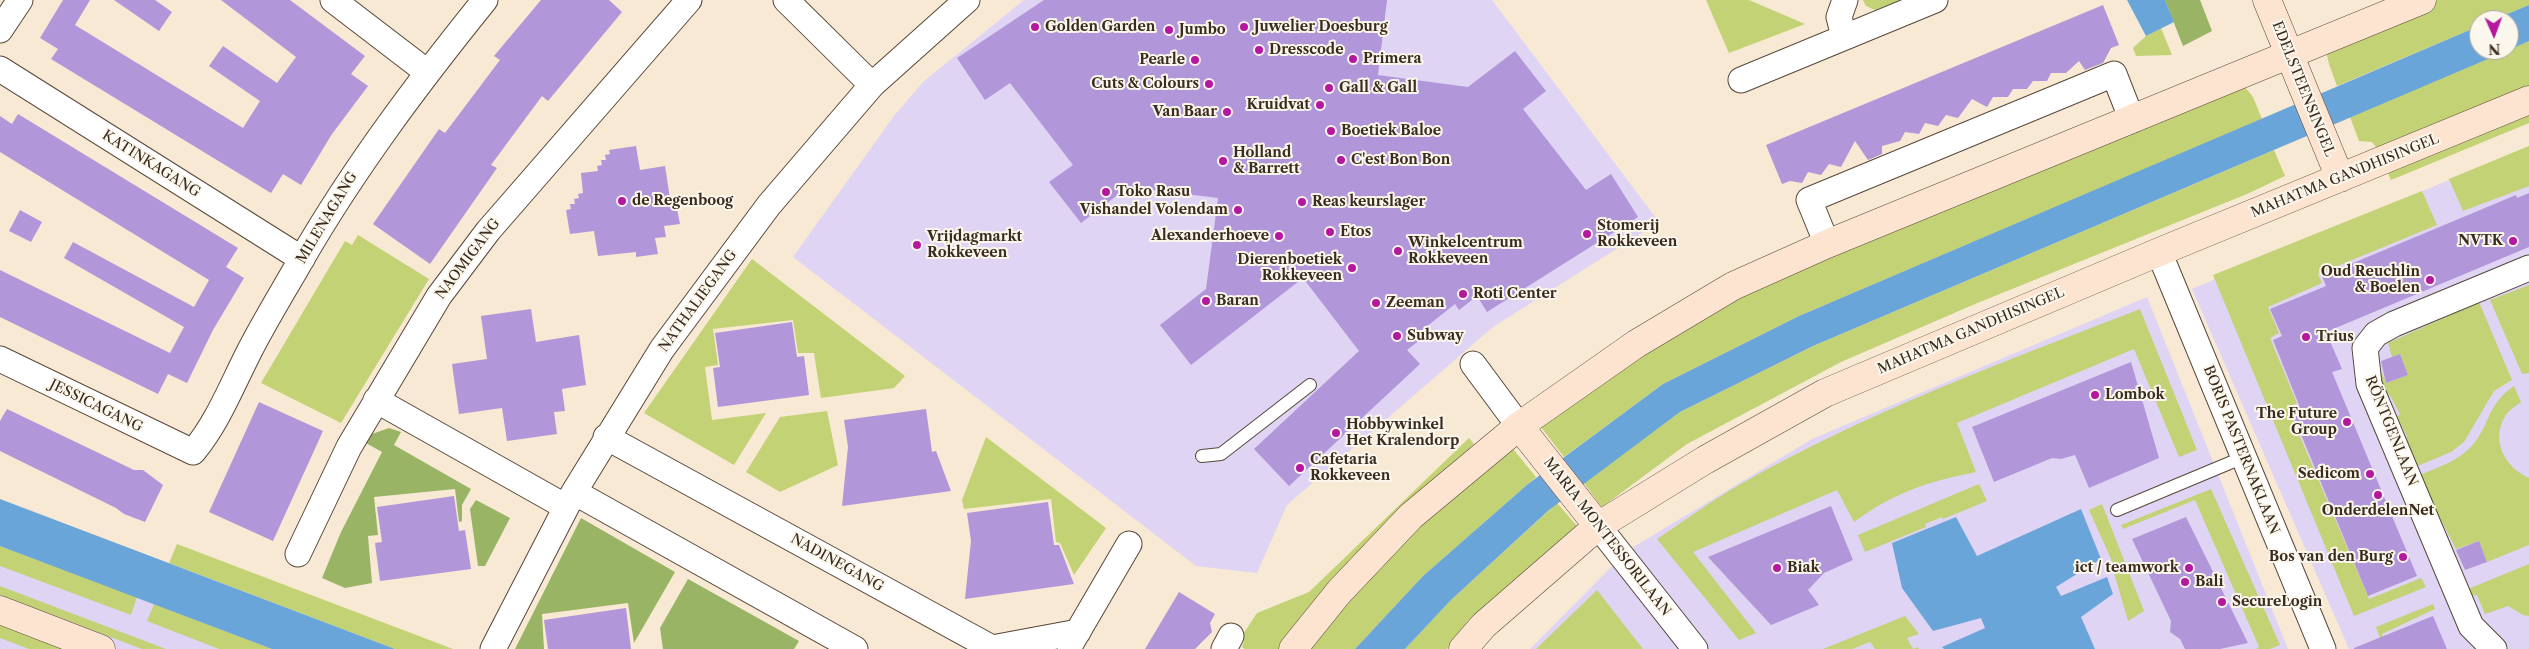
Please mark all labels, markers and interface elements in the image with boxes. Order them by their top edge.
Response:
north arrow [2469,10,2519,60]
place label: Golden Garden [1045,19,1155,35]
place label: Juwelier Doesburg [1254,19,1388,35]
street label: EDELSTEENSINGEL [2268,19,2338,159]
marker: Golden Garden [1029,21,1041,33]
marker: Juwelier Doesburg [1238,21,1250,33]
place label: Jumbo [1179,22,1226,38]
marker: Jumbo [1163,24,1175,36]
text: N [2488,40,2501,58]
place label: Dresscode [1269,42,1344,58]
marker: Dresscode [1253,44,1265,56]
place label: Primera [1363,51,1422,67]
place label: Pearle [1139,52,1185,68]
marker: Primera [1347,53,1359,65]
marker: Pearle [1189,54,1201,66]
place label: Cuts & Colours [1091,76,1199,92]
marker: Cuts & Colours [1203,78,1215,90]
place label: Gall & Gall [1339,80,1417,96]
marker: Gall & Gall [1323,82,1335,94]
place label: Kruidvat [1246,97,1310,113]
marker: Kruidvat [1314,99,1326,111]
place label: Van Baar [1153,104,1217,120]
marker: Van Baar [1221,106,1233,118]
place label: Boetiek Baloe [1341,123,1441,139]
marker: Boetiek Baloe [1325,125,1337,137]
street label: KATINKAGANG [99,127,203,201]
street label: MAHATMA GANDHISINGEL [2249,131,2441,221]
place label: Holland & Barrett [1233,145,1300,178]
place label: C'est Bon Bon [1351,152,1450,168]
marker: C'est Bon Bon [1335,154,1347,166]
marker: Holland & Barrett [1217,155,1229,167]
street label: MILENAGANG [293,169,361,267]
place label: Toko Rasu [1116,184,1190,200]
marker: Toko Rasu [1100,186,1112,198]
place label: de Regenboog [632,193,733,209]
place label: Reas keurslager [1312,194,1425,210]
marker: de Regenboog [616,195,628,207]
marker: Reas keurslager [1296,196,1308,208]
place label: Vishandel Volendam [1080,202,1228,218]
marker: Vishandel Volendam [1232,204,1244,216]
street label: NAOMIGANG [432,215,504,303]
place label: Stomerij Rokkeveen [1597,218,1677,250]
place label: Etos [1340,224,1371,240]
marker: Etos [1324,226,1336,238]
place label: Alexanderhoeve [1151,228,1269,244]
marker: Stomerij Rokkeveen [1581,228,1593,240]
place label: Vrijdagmarkt Rokkeveen [927,229,1022,262]
marker: Alexanderhoeve [1273,230,1285,242]
place label: NVTK [2458,233,2503,249]
place label: Winkelcentrum Rokkeveen [1408,235,1523,268]
marker: NVTK [2507,235,2519,247]
marker: Vrijdagmarkt Rokkeveen [911,239,923,251]
marker: Winkelcentrum Rokkeveen [1392,245,1404,257]
street label: NATHALIEGANG [655,247,741,355]
place label: Dierenboetiek Rokkeveen [1237,252,1342,284]
marker: Dierenboetiek Rokkeveen [1346,262,1358,274]
place label: Oud Reuchlin & Boelen [2321,264,2420,296]
marker: Oud Reuchlin & Boelen [2424,274,2436,286]
street label: MAHATMA GANDHISINGEL [1875,284,2067,378]
place label: Roti Center [1473,286,1557,302]
marker: Roti Center [1457,288,1469,300]
place label: Baran [1216,293,1259,309]
marker: Baran [1200,295,1212,307]
place label: Zeeman [1386,295,1445,311]
marker: Zeeman [1370,297,1382,309]
place label: Subway [1407,328,1464,344]
place label: Trius [2316,329,2354,345]
marker: Subway [1391,330,1403,342]
marker: Trius [2300,331,2312,343]
street label: BORIS PASTERNAKLAAN [2199,363,2283,537]
street label: RÖNTGENLAAN [2361,373,2421,489]
street label: JESSICAGANG [47,376,145,436]
place label: Lombok [2105,387,2165,403]
marker: Lombok [2089,389,2101,401]
place label: The Future Group [2256,406,2337,438]
marker: The Future Group [2341,416,2353,428]
place label: Hobbywinkel Het Kralendorp [1346,417,1459,450]
marker: Hobbywinkel Het Kralendorp [1330,427,1342,439]
place label: Cafetaria Rokkeveen [1310,452,1390,484]
street label: MARIA MONTESSORILAAN [1540,454,1674,620]
marker: Cafetaria Rokkeveen [1294,462,1306,474]
place label: Sedicom [2298,466,2360,482]
marker: Sedicom [2364,468,2376,480]
marker: OnderdelenNet [2372,489,2384,501]
place label: OnderdelenNet [2322,503,2434,519]
street label: NADINEGANG [788,531,886,595]
place label: Bos van den Burg [2269,549,2393,565]
marker: Bos van den Burg [2397,551,2409,563]
place label: Biak [1787,560,1820,576]
place label: ict / teamwork [2075,560,2179,576]
marker: Biak [1771,562,1783,574]
marker: ict / teamwork [2183,562,2195,574]
place label: Bali [2195,574,2223,590]
marker: Bali [2179,576,2191,588]
place label: SecureLogin [2232,594,2322,610]
marker: SecureLogin [2216,596,2228,608]

